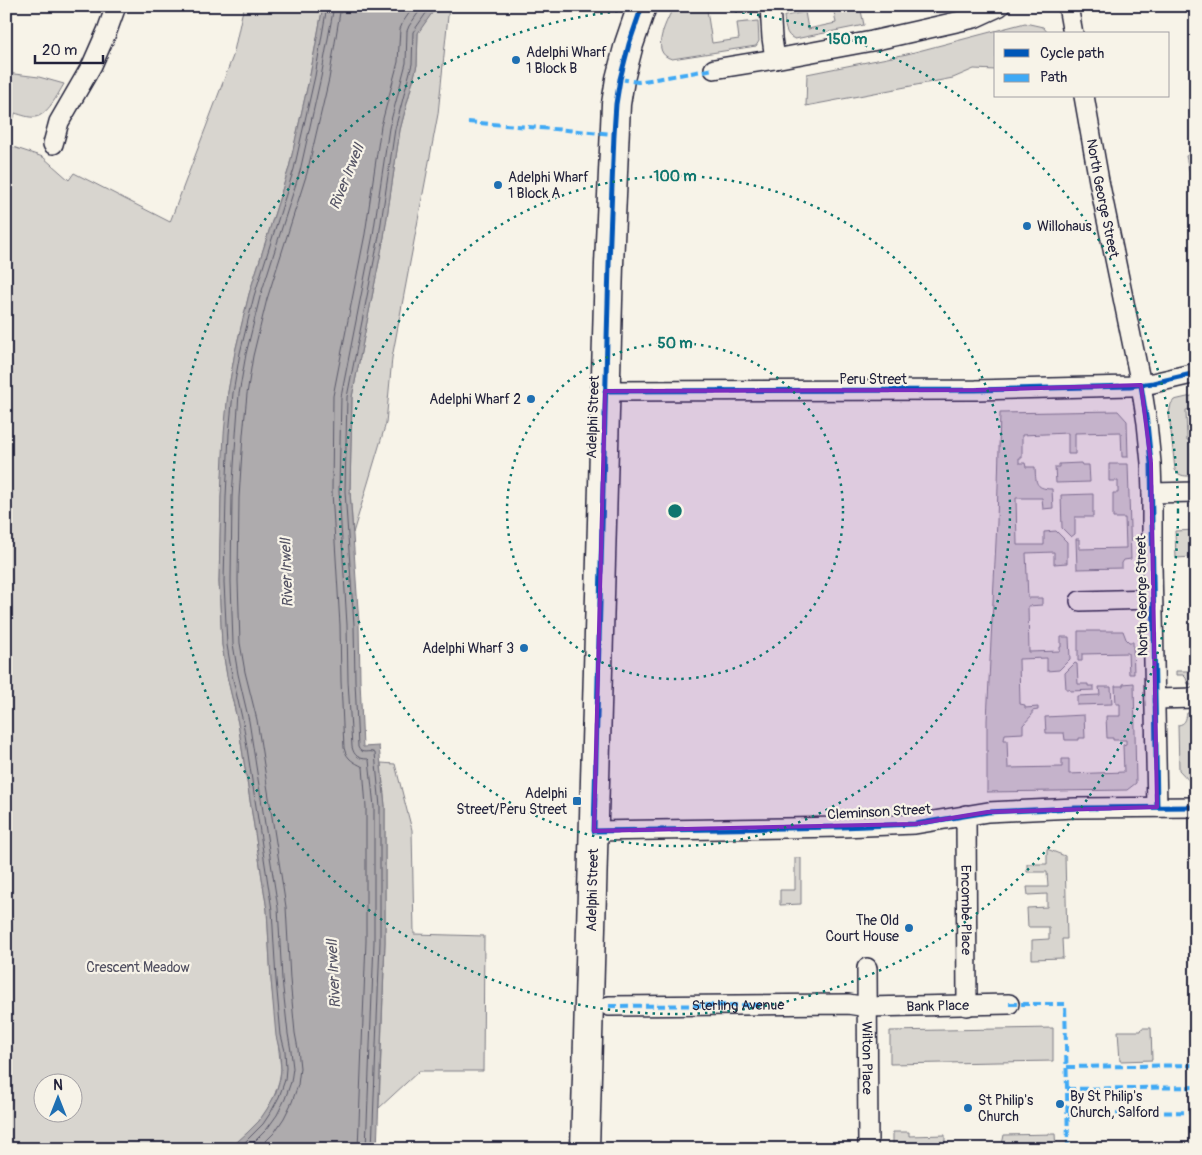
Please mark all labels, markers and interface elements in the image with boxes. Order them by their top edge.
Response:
text: 150 m [827,30,867,49]
scale bar [35,32,102,64]
legend [994,32,1170,98]
text: 20 m [42,41,77,60]
place label: Adelphi Wharf 1 Block B [526,44,607,77]
text: Cycle path [1040,44,1104,63]
marker: Adelphi Wharf 1 Block B [510,54,522,66]
text: Path [1040,68,1067,87]
street label: North George Street [1083,137,1123,260]
water label: River Irwell [325,140,369,212]
text: 100 m [654,167,696,186]
place label: Adelphi Wharf 1 Block A [508,169,589,202]
marker: Adelphi Wharf 1 Block A [492,179,504,191]
place label: Willohaus [1037,218,1092,235]
marker: Willohaus [1021,220,1033,232]
text: 50 m [658,334,692,353]
street label: Peru Street [839,371,907,388]
street label: Adelphi Street [583,375,603,459]
place label: Adelphi Wharf 2 [429,391,521,408]
marker: Adelphi Wharf 2 [525,393,537,405]
centre of rings [666,502,684,520]
street label: North George Street [1132,535,1152,657]
water label: River Irwell [276,537,298,608]
place label: Adelphi Wharf 3 [422,640,514,657]
marker: Adelphi Wharf 3 [518,642,530,654]
place label: Adelphi Street/Peru Street [456,785,567,818]
marker: Adelphi Street/Peru Street [571,795,583,807]
street label: Cleminson Street [827,801,932,823]
street label: Adelphi Street [582,848,602,932]
street label: Encombe Place [958,865,975,955]
place label: The Old Court House [826,912,899,945]
marker: The Old Court House [903,922,915,934]
water label: River Irwell [323,938,345,1009]
park label: Crescent Meadow [86,959,190,976]
street label: Sterling Avenue [692,996,784,1014]
street label: Bank Place [906,996,969,1015]
street label: Wilton Place [859,1021,876,1095]
north arrow [32,1072,82,1122]
text: N [53,1077,63,1094]
place label: By St Philip's Church, Salford [1070,1088,1160,1121]
place label: St Philip's Church [978,1092,1034,1125]
marker: By St Philip's Church, Salford [1054,1098,1066,1110]
marker: St Philip's Church [962,1102,974,1114]

